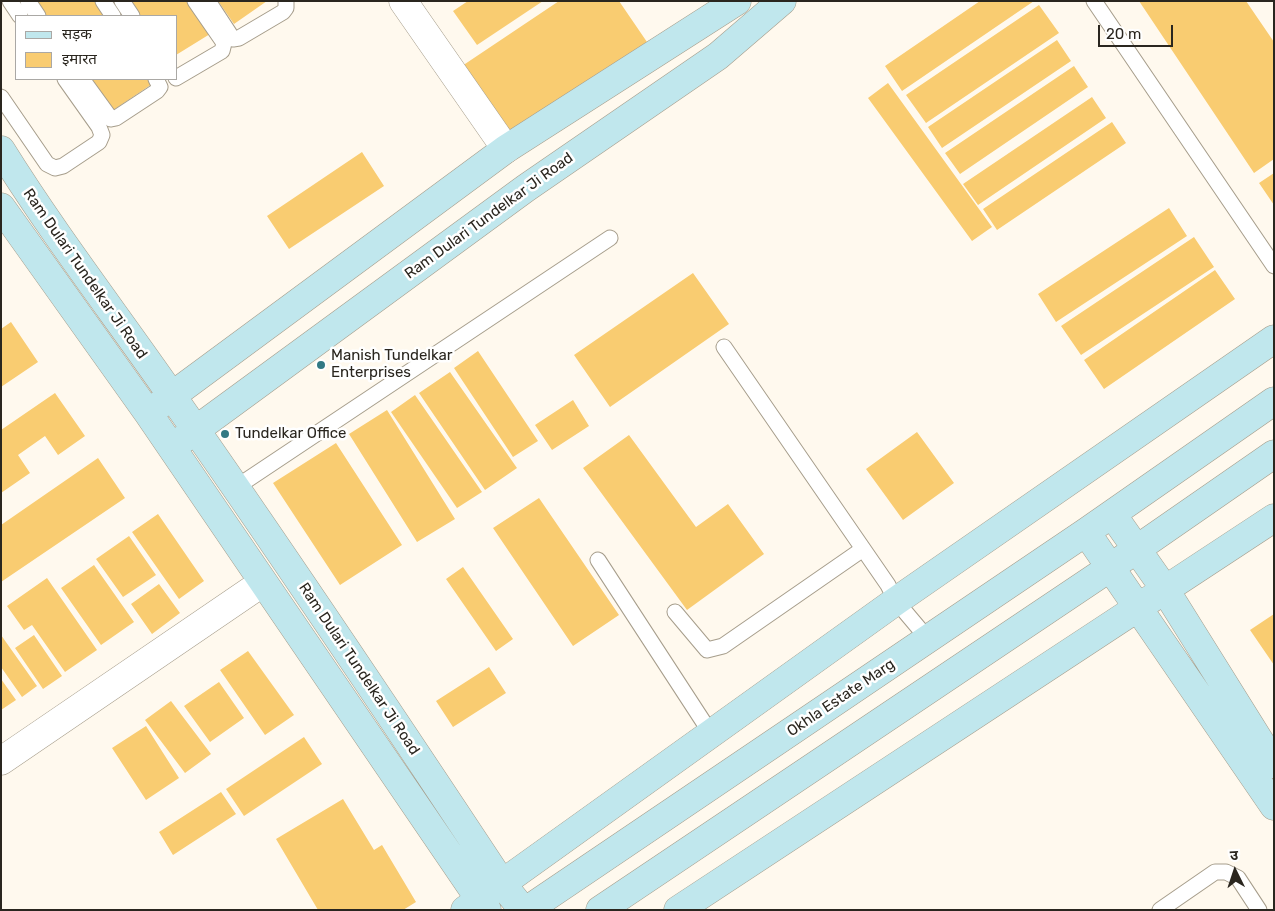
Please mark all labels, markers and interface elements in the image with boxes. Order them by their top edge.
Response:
legend [15,15,178,80]
scale bar [1100,15,1175,47]
text: सड़क [62,25,92,43]
text: 20 m [1106,25,1141,43]
text: इमारत [62,50,97,68]
street label: Ram Dulari Tundelkar Ji Road [401,149,577,283]
street label: Ram Dulari Tundelkar Ji Road [19,185,151,363]
place label: Manish Tundelkar Enterprises [331,347,453,382]
marker: Manish Tundelkar Enterprises [315,359,327,371]
place label: Tundelkar Office [235,425,346,443]
marker: Tundelkar Office [219,428,231,440]
street label: Ram Dulari Tundelkar Ji Road [295,580,423,758]
street label: Okhla Estate Marg [784,655,898,741]
north arrow [1210,846,1260,896]
text: उ [1229,847,1239,864]

